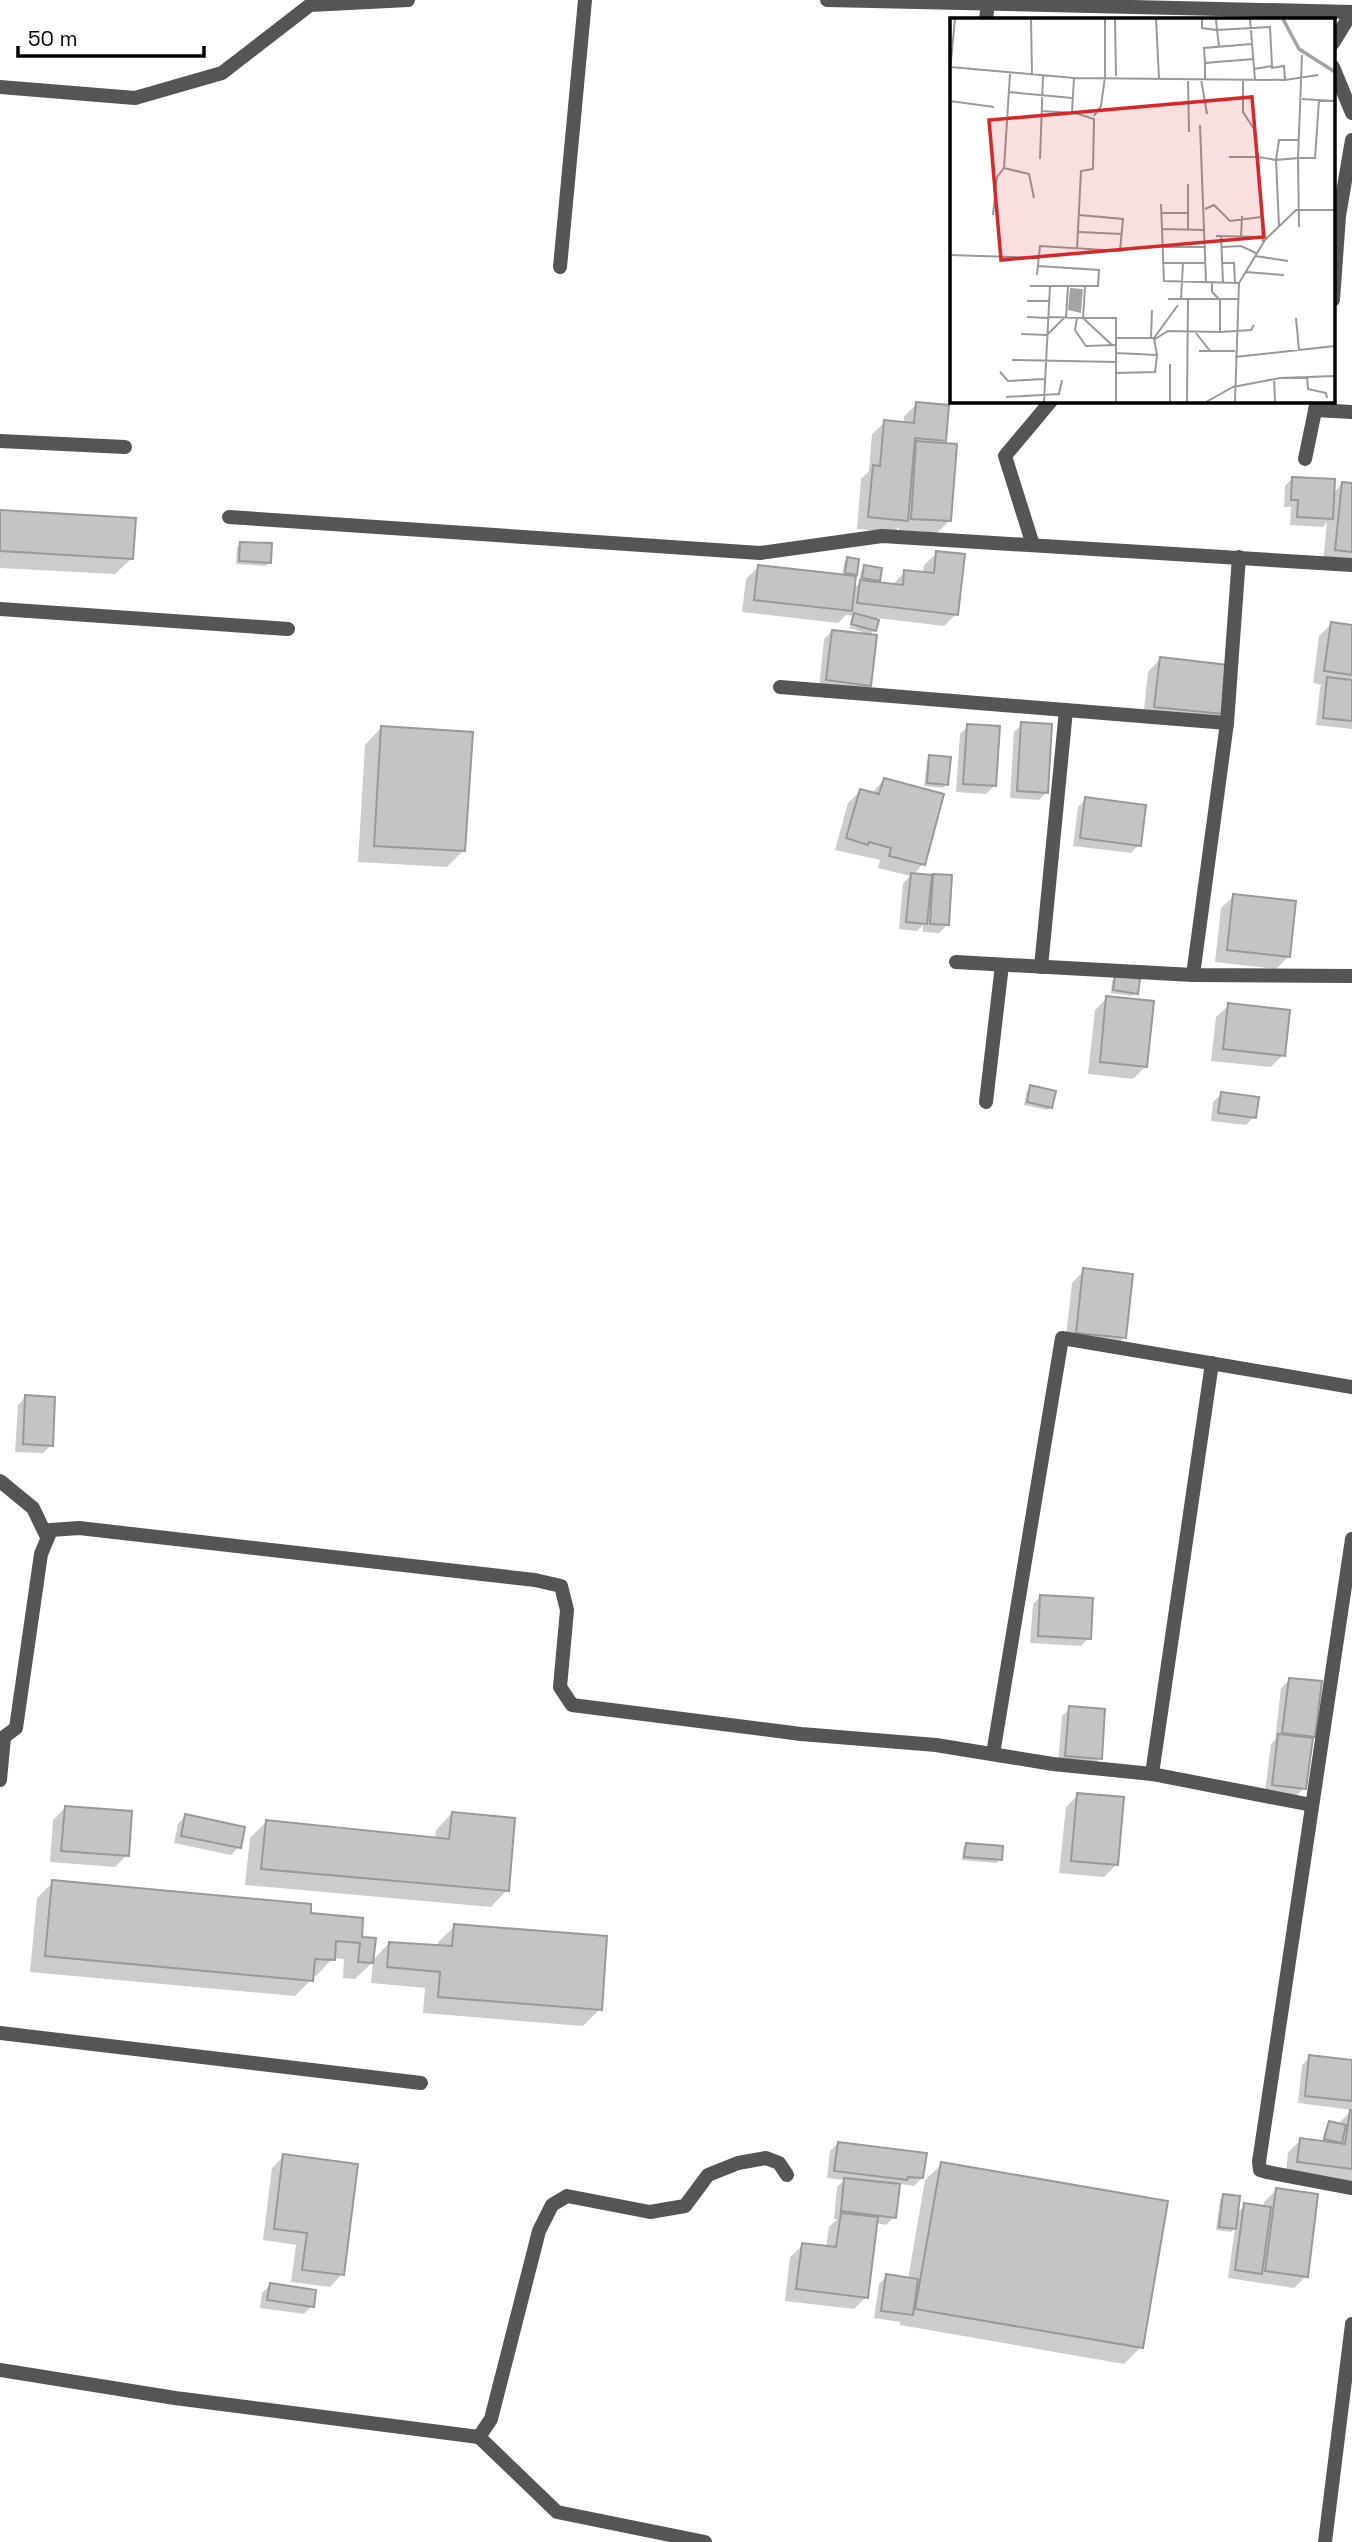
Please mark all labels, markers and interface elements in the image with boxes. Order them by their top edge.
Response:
scale bar [18,14,203,58]
inset map [950,18,1334,402]
text: 50 m [28,25,78,52]

